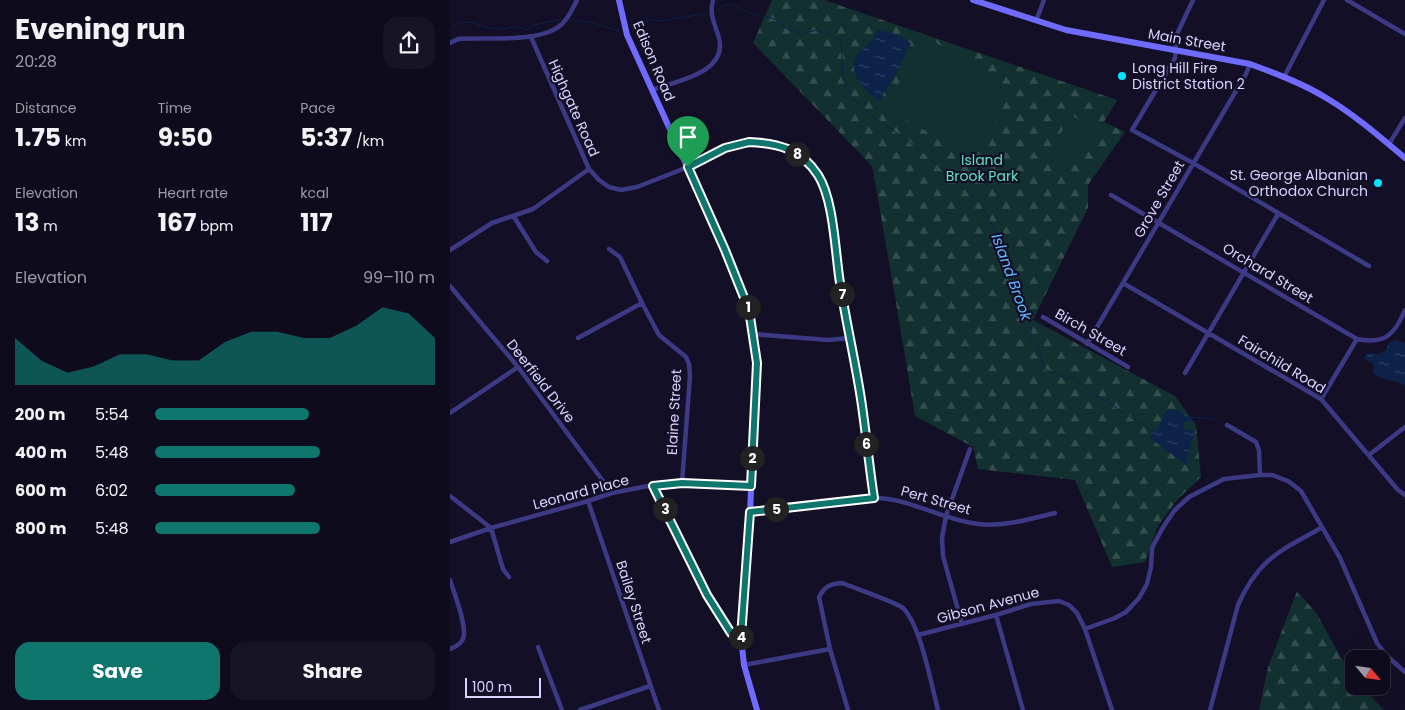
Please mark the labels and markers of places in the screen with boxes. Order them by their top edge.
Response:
place label: Long Hill Fire District Station 2 [1132,58,1245,94]
marker: Long Hill Fire District Station 2 [1116,70,1128,82]
pin [667,116,709,167]
pin: 8 [784,142,810,166]
place label: St. George Albanian Orthodox Church [1230,165,1368,201]
marker: St. George Albanian Orthodox Church [1372,177,1384,189]
pin: 7 [830,282,854,306]
pin: 1 [736,294,760,320]
pin: 6 [854,432,878,456]
pin: 2 [740,446,764,470]
pin: 3 [652,496,678,522]
pin: 5 [764,496,788,522]
pin: 4 [728,624,754,650]

